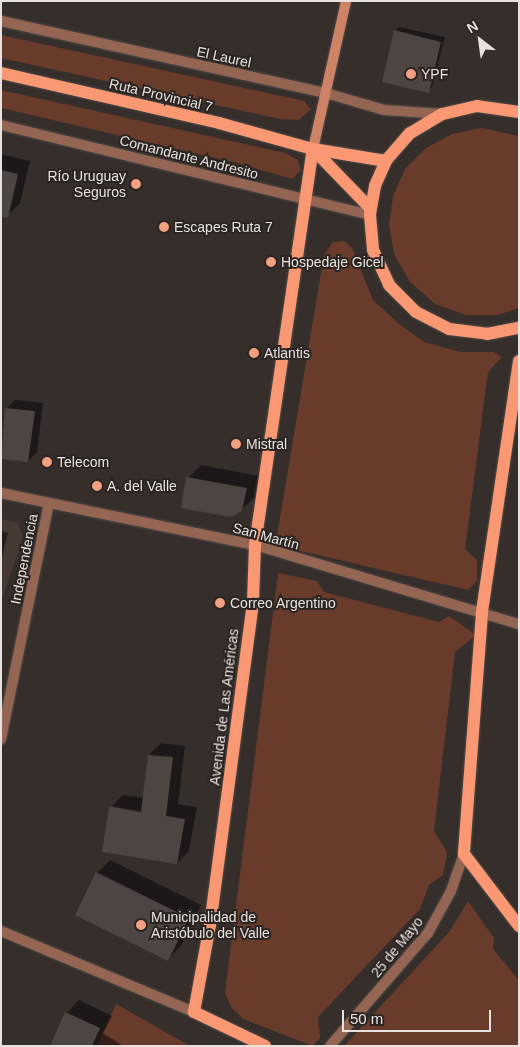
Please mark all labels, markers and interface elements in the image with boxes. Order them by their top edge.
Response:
north arrow [455,15,505,65]
text: N [464,18,481,36]
street label: El Laurel [195,43,253,71]
place label: YPF [421,66,448,82]
marker: YPF [405,68,417,80]
street label: Ruta Provincial 7 [108,75,214,115]
street label: Comandante Andresito [117,132,261,182]
place label: Río Uruguay Seguros [47,168,126,200]
marker: Río Uruguay Seguros [130,178,142,190]
place label: Escapes Ruta 7 [174,219,273,235]
marker: Escapes Ruta 7 [158,221,170,233]
place label: Hospedaje Gicel [281,254,384,270]
marker: Hospedaje Gicel [265,256,277,268]
place label: Atlantis [264,345,310,361]
marker: Atlantis [248,347,260,359]
place label: Mistral [246,436,287,452]
marker: Mistral [230,438,242,450]
place label: Telecom [57,454,109,470]
marker: Telecom [41,456,53,468]
place label: A. del Valle [107,478,177,494]
marker: A. del Valle [91,480,103,492]
street label: Independencia [7,512,41,606]
street label: San Martín [231,519,301,553]
place label: Correo Argentino [230,595,337,611]
marker: Correo Argentino [214,597,226,609]
street label: Avenida de Las Américas [206,627,242,787]
place label: Municipalidad de Aristóbulo del Valle [151,909,270,942]
street label: 25 de Mayo [367,913,427,981]
marker: Municipalidad de Aristóbulo del Valle [135,919,147,931]
scale bar [345,1000,494,1032]
text: 50 m [350,1010,383,1027]

